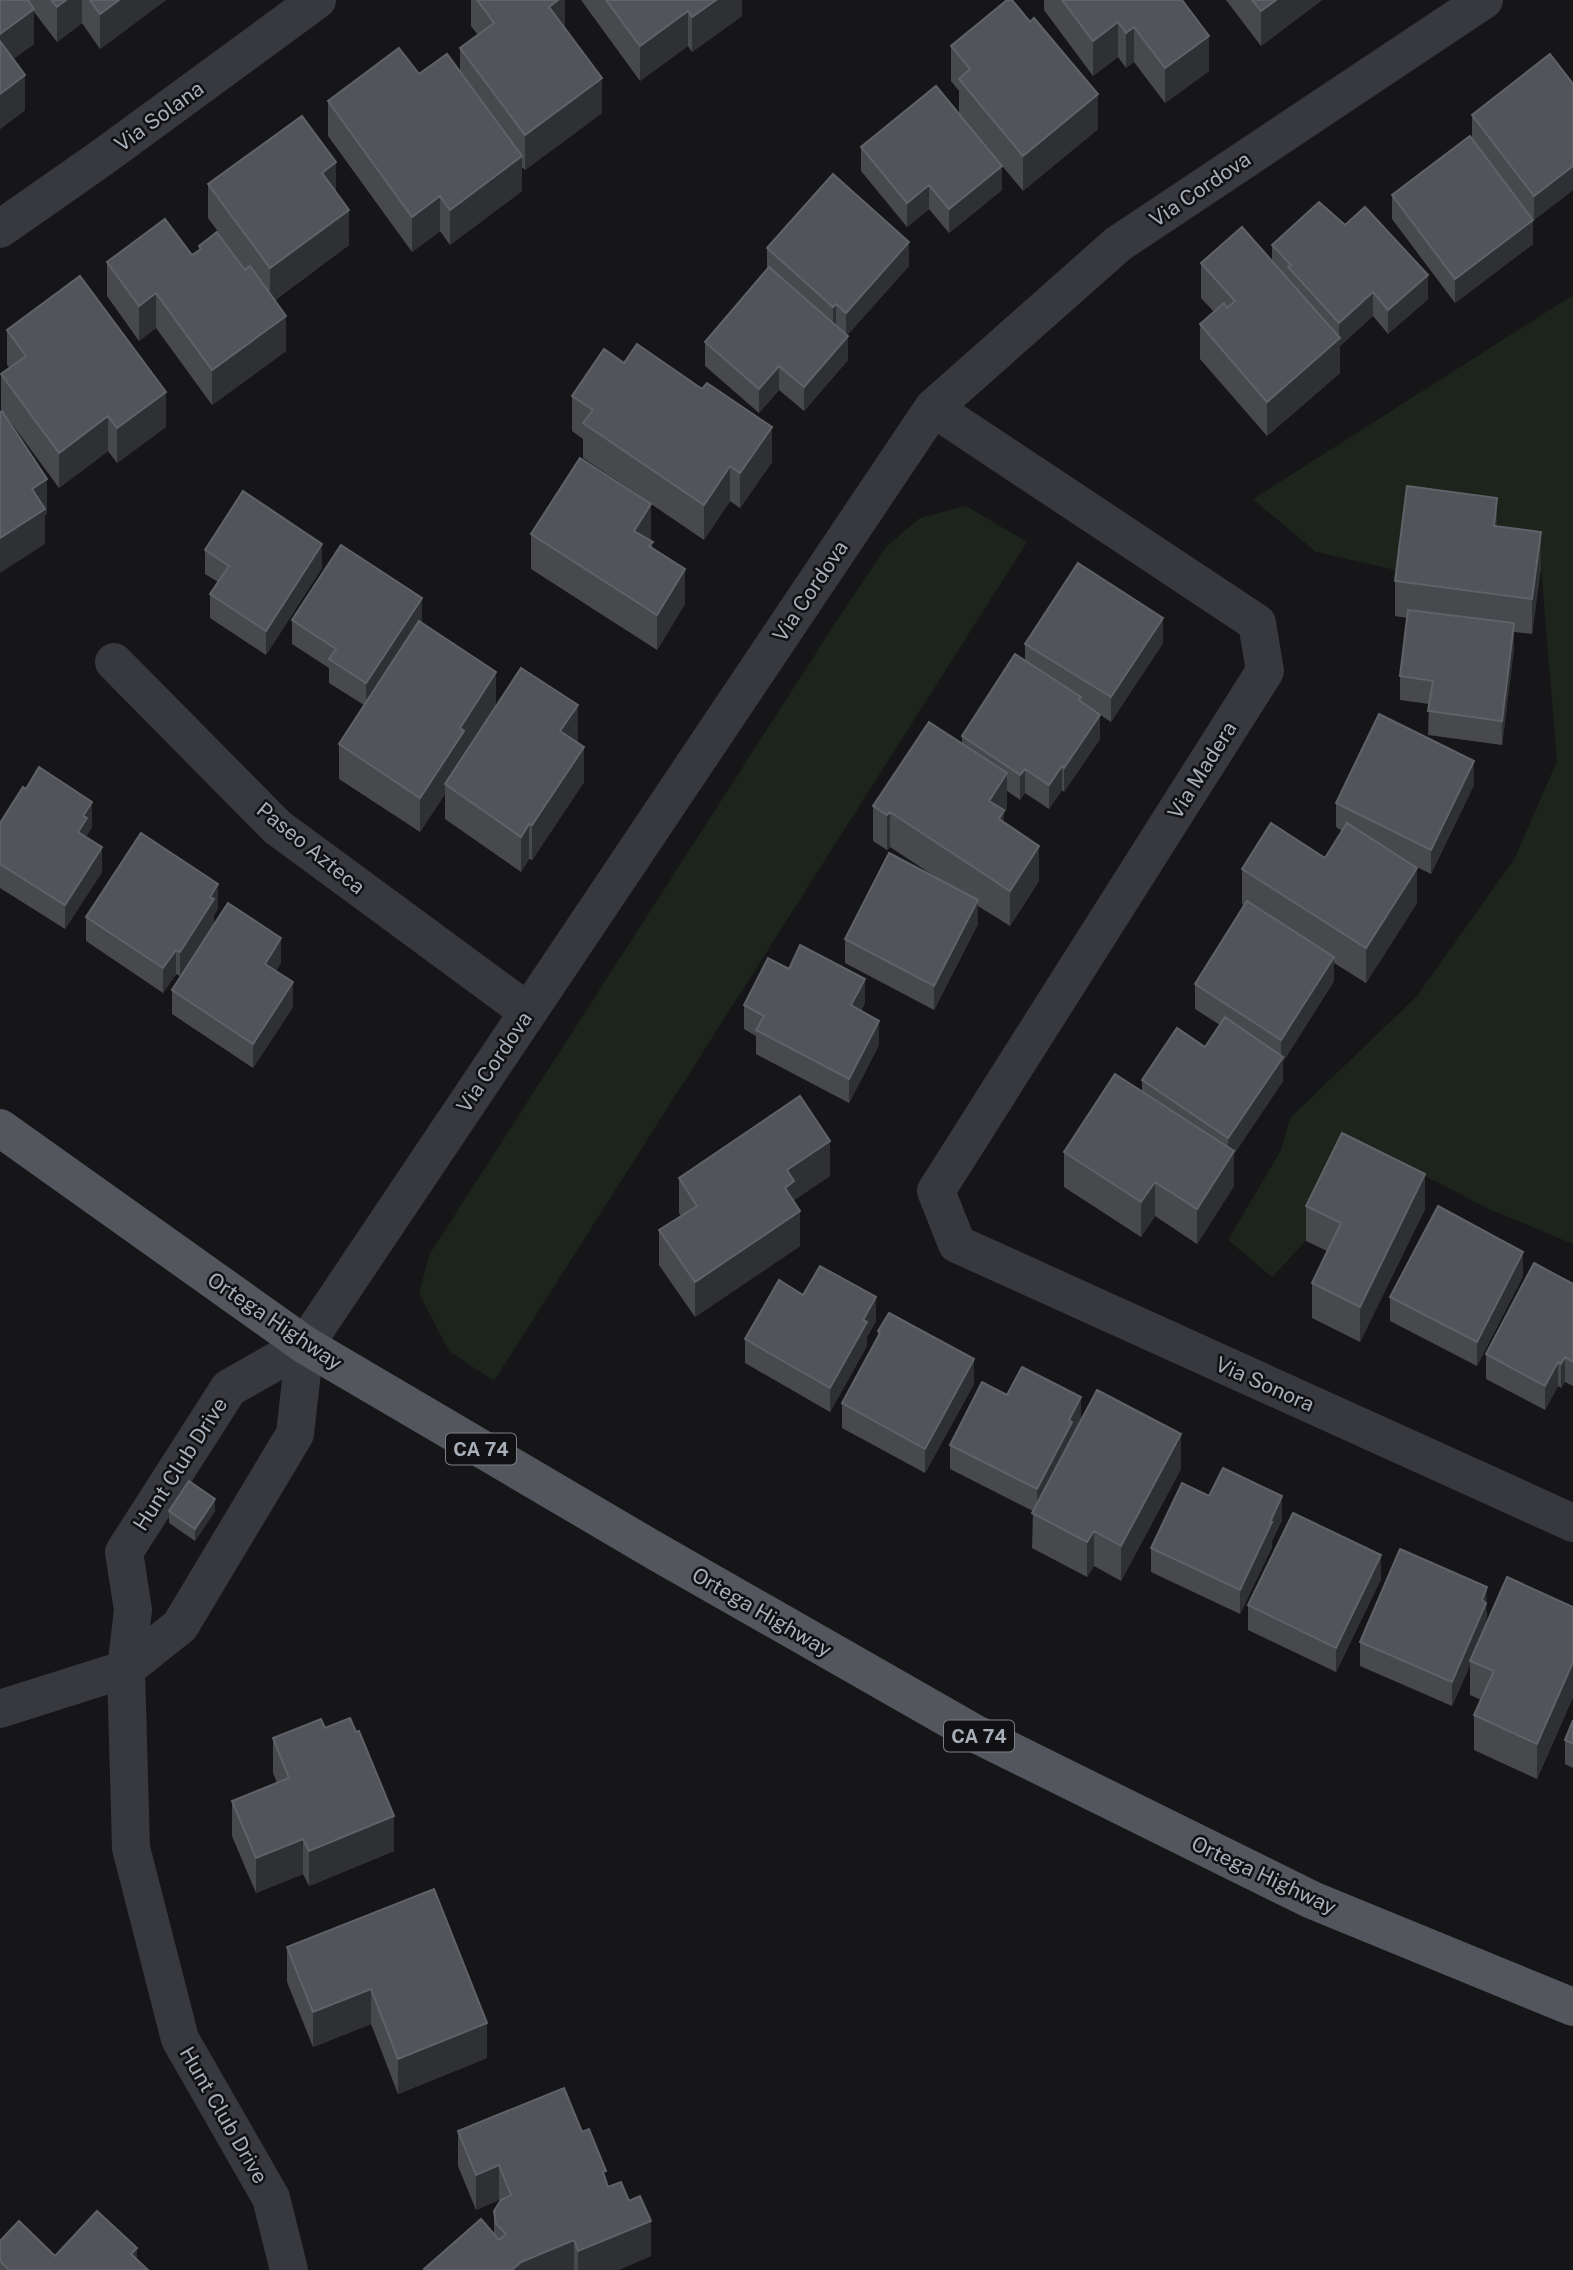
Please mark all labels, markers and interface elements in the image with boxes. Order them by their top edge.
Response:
street label: Via Solana [110,75,208,157]
street label: Via Cordova [1145,146,1255,232]
street label: Via Cordova [767,536,853,646]
street label: Via Madera [1162,717,1242,823]
street label: Paseo Azteca [252,797,370,899]
street label: Via Cordova [451,1007,537,1117]
street label: Ortega Highway [203,1267,347,1375]
street label: Via Sonora [1212,1351,1318,1417]
street label: Hunt Club Drive [128,1393,232,1535]
road number: CA 74 [446,1434,516,1464]
street label: Ortega Highway [688,1562,836,1662]
road number: CA 74 [944,1720,1014,1752]
street label: Ortega Highway [1188,1830,1340,1920]
street label: Hunt Club Drive [175,2042,273,2188]

